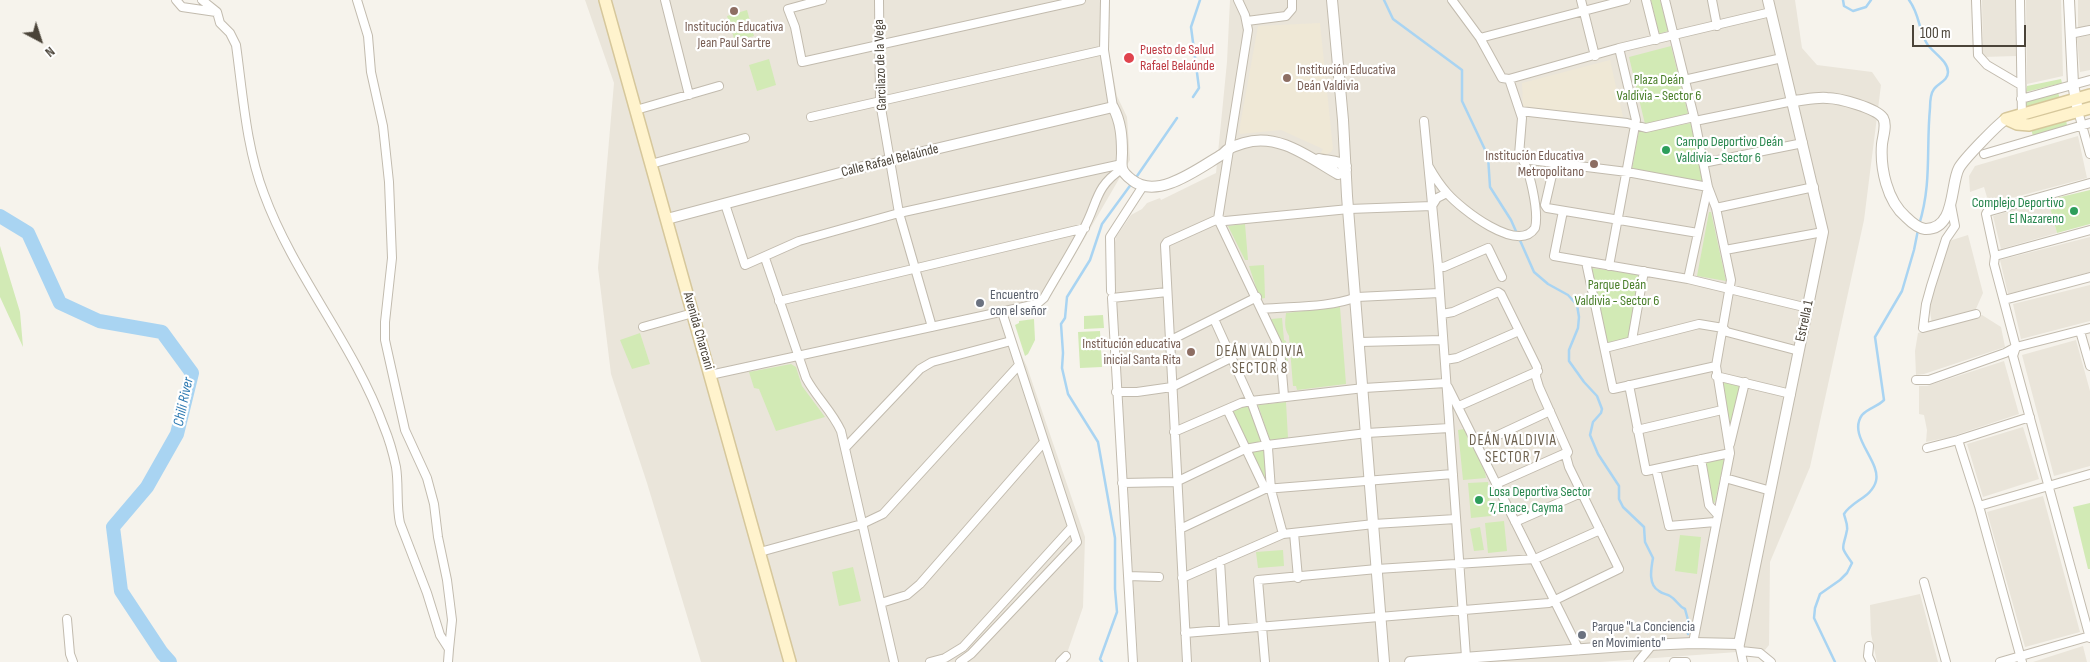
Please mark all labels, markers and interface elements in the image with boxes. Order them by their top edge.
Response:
marker: Institución Educativa Jean Paul Sartre [728,5,740,17]
north arrow [15,15,65,65]
scale bar [1915,15,2029,47]
place label: Institución Educativa Jean Paul Sartre [685,19,783,52]
street label: Garcilazo de la Vega [871,19,891,111]
text: 100 m [1920,24,1951,43]
place label: Puesto de Salud Rafael Belaúnde [1140,42,1215,74]
text: N [42,43,58,61]
marker: Puesto de Salud Rafael Belaúnde [1122,51,1136,65]
place label: Institución Educativa Deán Valdivia [1297,62,1396,94]
marker: Institución Educativa Deán Valdivia [1281,72,1293,84]
park label: Plaza Deán Valdivia - Sector 6 [1617,72,1701,104]
place label: Campo Deportivo Deán Valdivia - Sector 6 [1676,134,1783,166]
street label: Calle Rafael Belaúnde [840,141,940,181]
marker: Campo Deportivo Deán Valdivia - Sector 6 [1660,144,1672,156]
place label: Institución Educativa Metropolitano [1485,148,1584,180]
marker: Institución Educativa Metropolitano [1588,158,1600,170]
place label: Complejo Deportivo El Nazareno [1972,195,2064,228]
marker: Complejo Deportivo El Nazareno [2068,205,2080,217]
park label: Parque Deán Valdivia - Sector 6 [1575,277,1659,310]
place label: Encuentro con el señor [990,287,1047,320]
street label: Avenida Charcani [679,290,717,372]
marker: Encuentro con el señor [974,297,986,309]
street label: Estrella 1 [1792,299,1818,343]
place label: Institución educativa inicial Santa Rita [1082,336,1181,368]
district label: DEÁN VALDIVIA SECTOR 8 [1214,343,1306,378]
marker: Institución educativa inicial Santa Rita [1185,346,1197,358]
water label: Chili River [170,376,198,428]
district label: DEÁN VALDIVIA SECTOR 7 [1467,432,1559,467]
place label: Losa Deportiva Sector 7, Enace, Cayma [1489,484,1592,516]
marker: Losa Deportiva Sector 7, Enace, Cayma [1473,494,1485,506]
place label: Parque "La Conciencia en Movimiento" [1592,619,1695,652]
marker: Parque "La Conciencia en Movimiento" [1576,629,1588,641]

